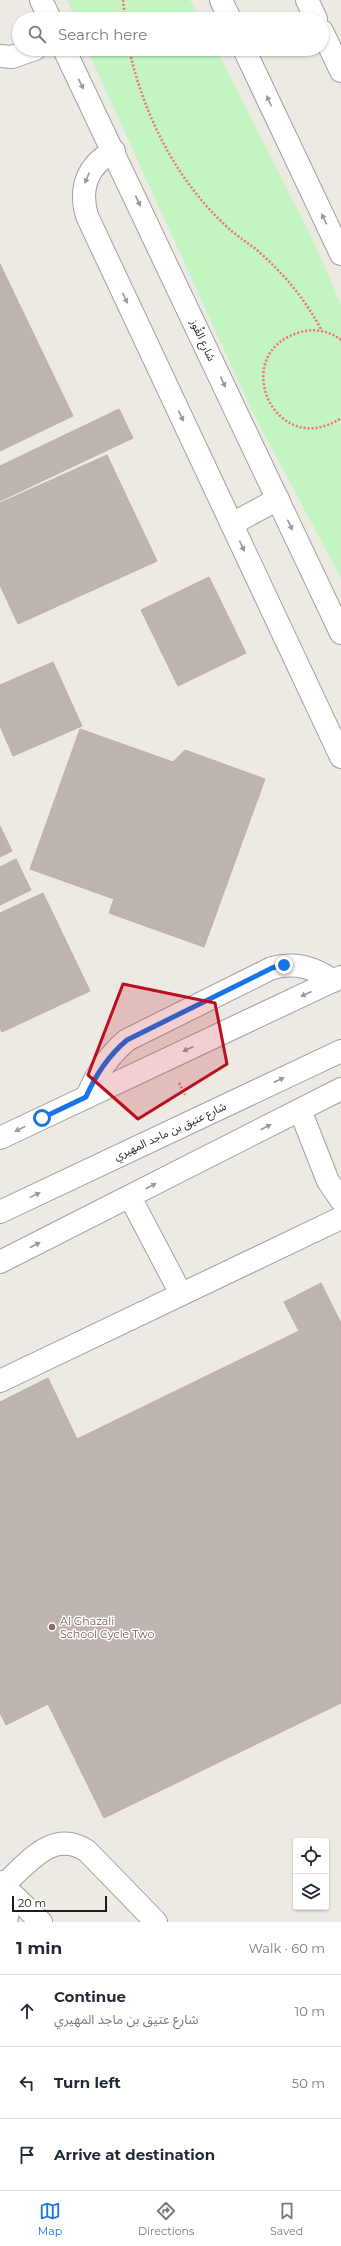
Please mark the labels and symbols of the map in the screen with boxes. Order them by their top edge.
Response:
one-way arrow [78,78,84,90]
one-way arrow [266,95,272,107]
one-way arrow [84,172,90,184]
one-way arrow [135,196,141,207]
one-way arrow [321,213,327,224]
one-way arrow [122,292,128,304]
street label: شارع القُوز [186,316,219,364]
one-way arrow [220,376,226,388]
one-way arrow [178,410,184,421]
one-way arrow [287,519,293,531]
one-way arrow [239,540,245,552]
route end [275,956,293,974]
one-way arrow [300,991,311,997]
one-way arrow [182,1046,194,1052]
one-way arrow [274,1077,285,1083]
street label: شارع عتيق بن ماجد المهيري [112,1099,230,1165]
route start [33,1109,51,1127]
one-way arrow [261,1124,272,1130]
one-way arrow [14,1125,26,1132]
one-way arrow [145,1183,156,1189]
one-way arrow [30,1192,41,1198]
one-way arrow [29,1242,41,1248]
place label: Al Ghazali School Cycle Two [60,1614,155,1641]
marker: Al Ghazali School Cycle Two [47,1622,57,1632]
scale bar [12,1894,107,1913]

